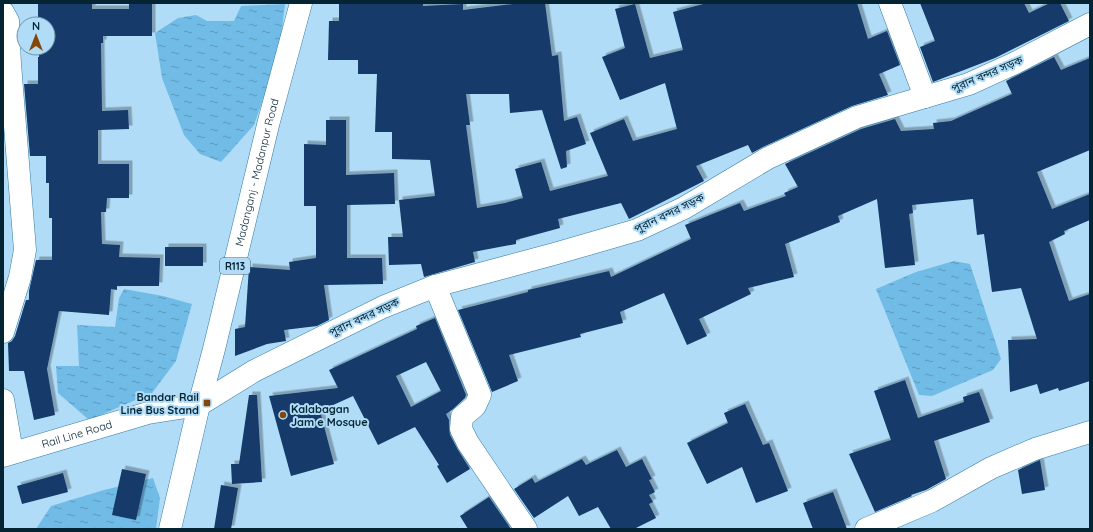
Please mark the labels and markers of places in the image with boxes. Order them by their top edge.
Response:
place label: Bandar Rail Line Bus Stand [121,390,199,417]
marker: Bandar Rail Line Bus Stand [202,398,212,408]
place label: Kalabagan Jam e Mosque [291,402,368,429]
marker: Kalabagan Jam e Mosque [278,410,288,420]

